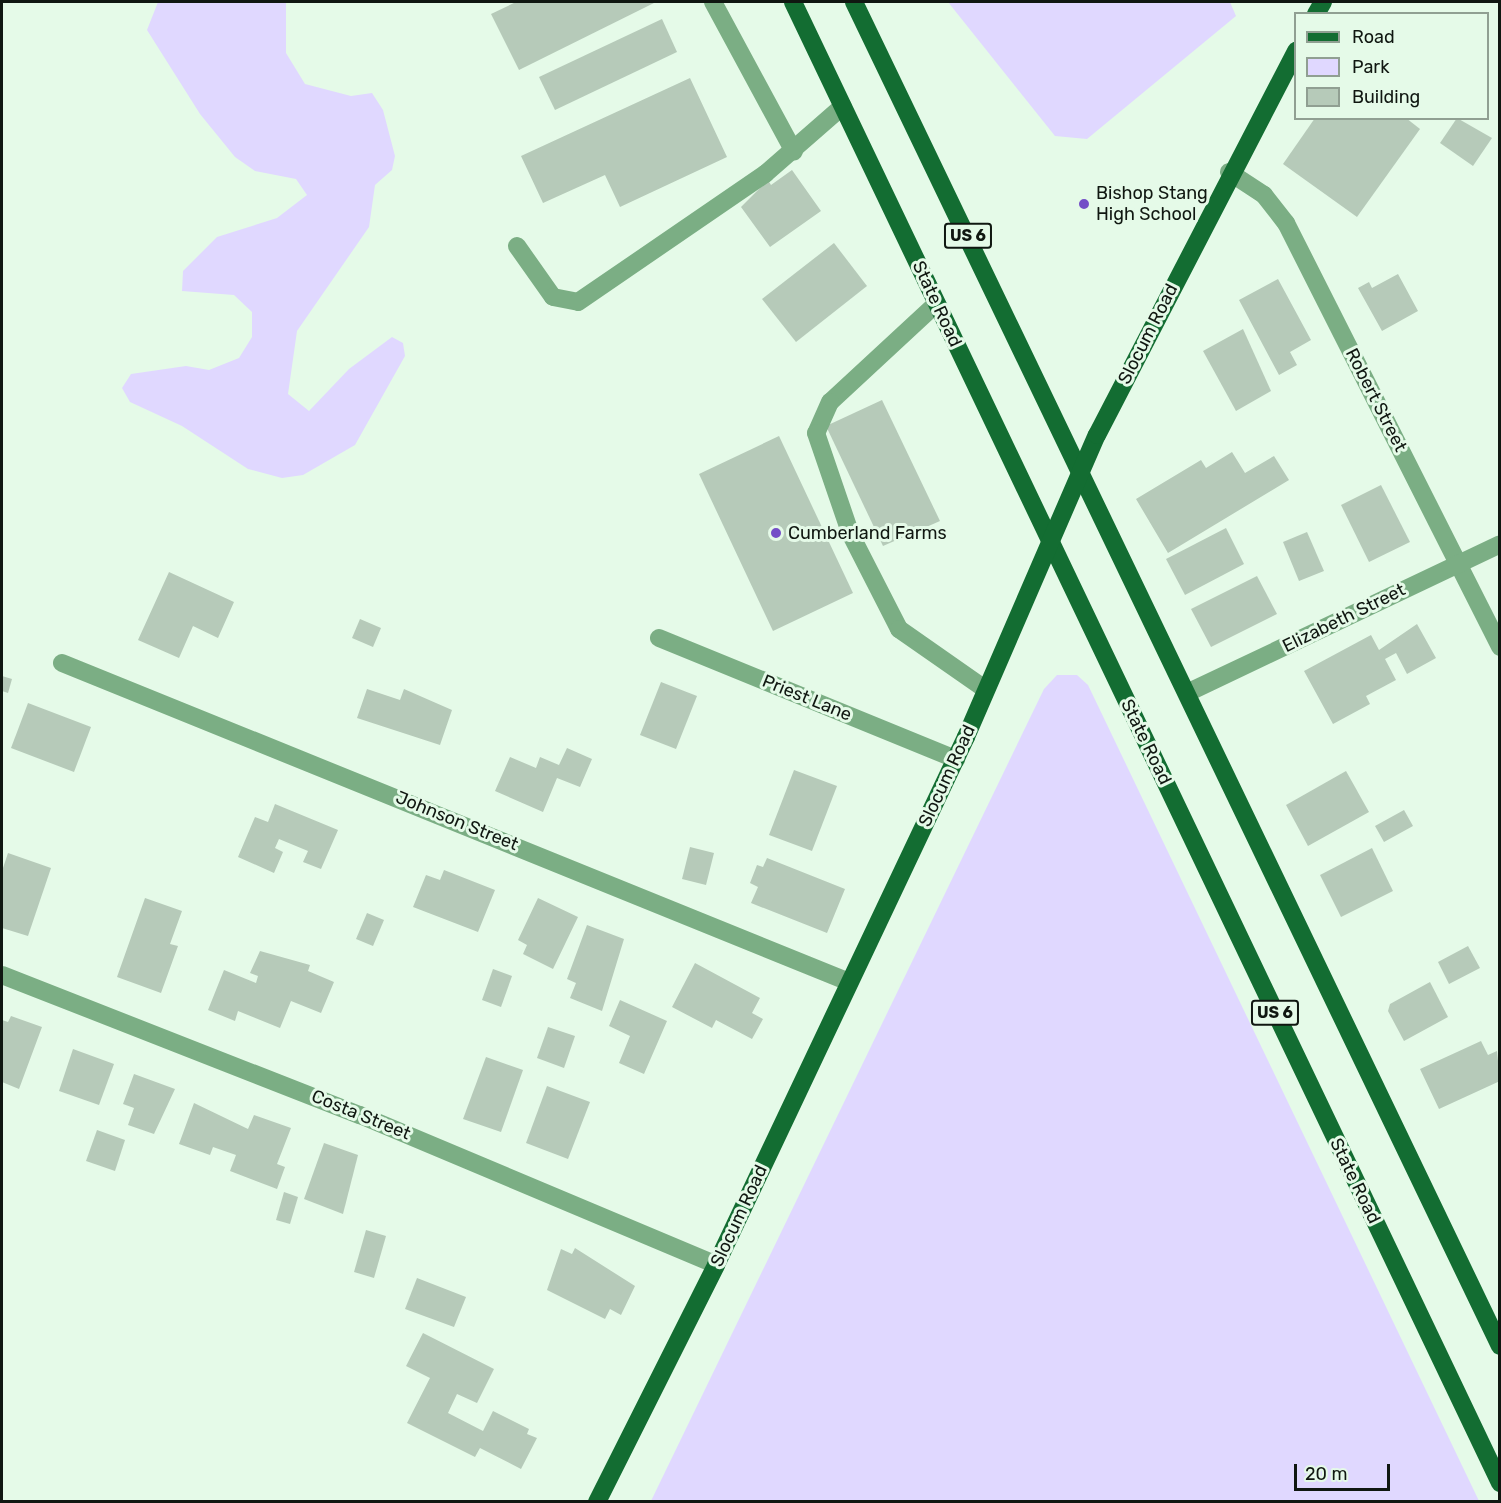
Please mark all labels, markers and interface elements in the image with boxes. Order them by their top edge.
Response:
legend [1294,12,1489,120]
text: Road [1352,26,1395,48]
text: Park [1352,56,1389,78]
text: Building [1352,86,1420,108]
place label: Bishop Stang High School [1096,183,1208,226]
marker: Bishop Stang High School [1077,197,1091,211]
road number: US 6 [942,223,994,249]
street label: State Road [908,258,966,350]
street label: Slocum Road [1113,280,1183,388]
street label: Robert Street [1341,345,1411,455]
place label: Cumberland Farms [788,522,947,544]
marker: Cumberland Farms [769,526,783,540]
street label: Elizabeth Street [1279,579,1409,657]
street label: Priest Lane [759,670,855,726]
street label: State Road [1116,696,1176,788]
street label: Slocum Road [914,722,980,830]
street label: Johnson Street [392,787,522,855]
road number: US 6 [1250,1000,1300,1026]
street label: Costa Street [308,1085,414,1145]
street label: State Road [1325,1135,1385,1227]
street label: Slocum Road [706,1162,772,1270]
scale bar [1297,1452,1393,1490]
text: 20 m [1305,1463,1347,1485]

